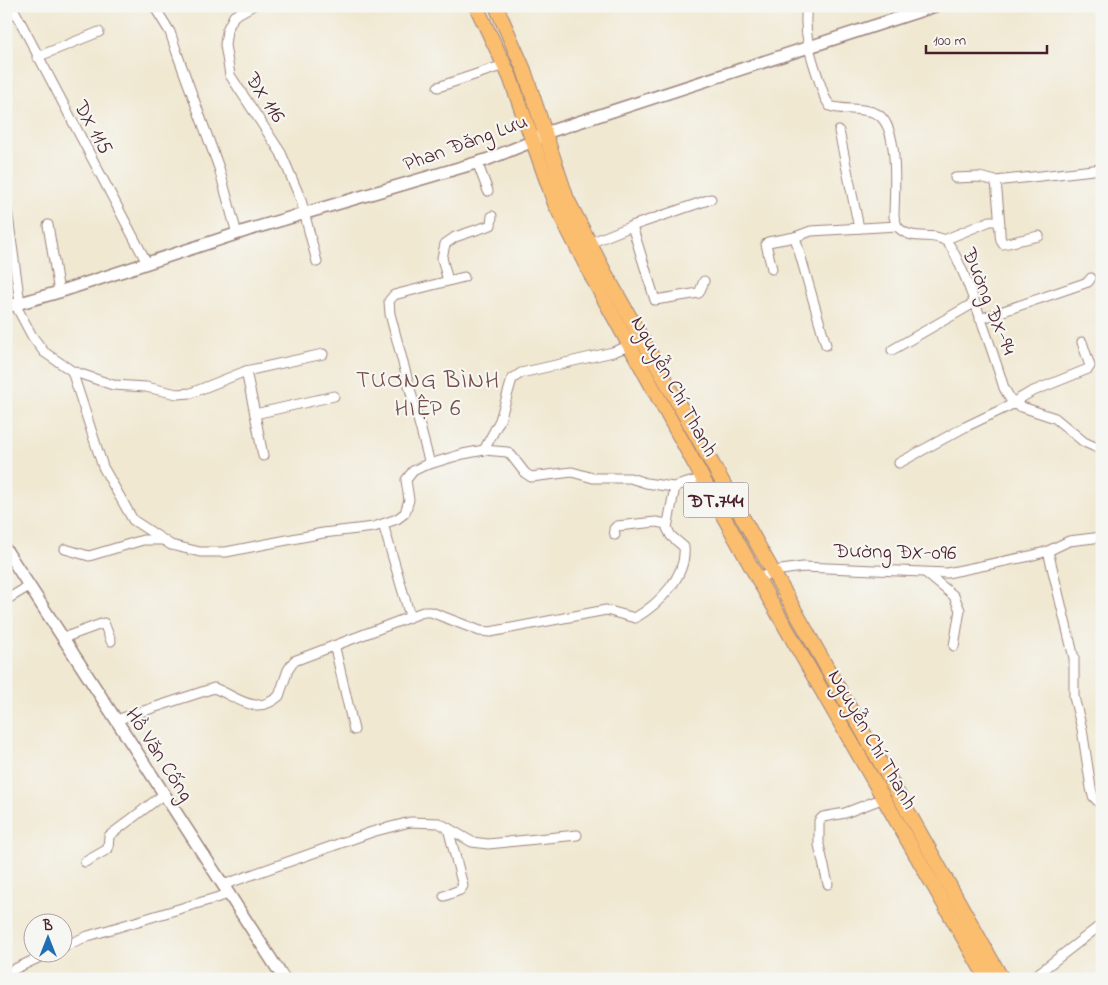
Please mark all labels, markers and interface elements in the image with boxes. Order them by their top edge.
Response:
scale bar [926,22,1047,54]
text: 100 m [933,30,966,52]
street label: ĐX 116 [236,66,292,129]
street label: DX 115 [65,95,119,160]
street label: Phan Đăng Lưu [399,107,533,182]
street label: Đường ĐX-94 [951,243,1023,361]
street label: Nguyễn Chí Thanh [620,311,724,464]
district label: TƯƠNG BÌNH HIỆP 6 [356,364,500,427]
road number: ĐT.744 [684,482,748,518]
street label: Đường ĐX-096 [832,537,956,571]
street label: Nguyễn Chí Thanh [817,664,924,817]
street label: Hồ Văn Cống [115,702,200,809]
north arrow [22,912,72,962]
text: B [42,916,53,937]

